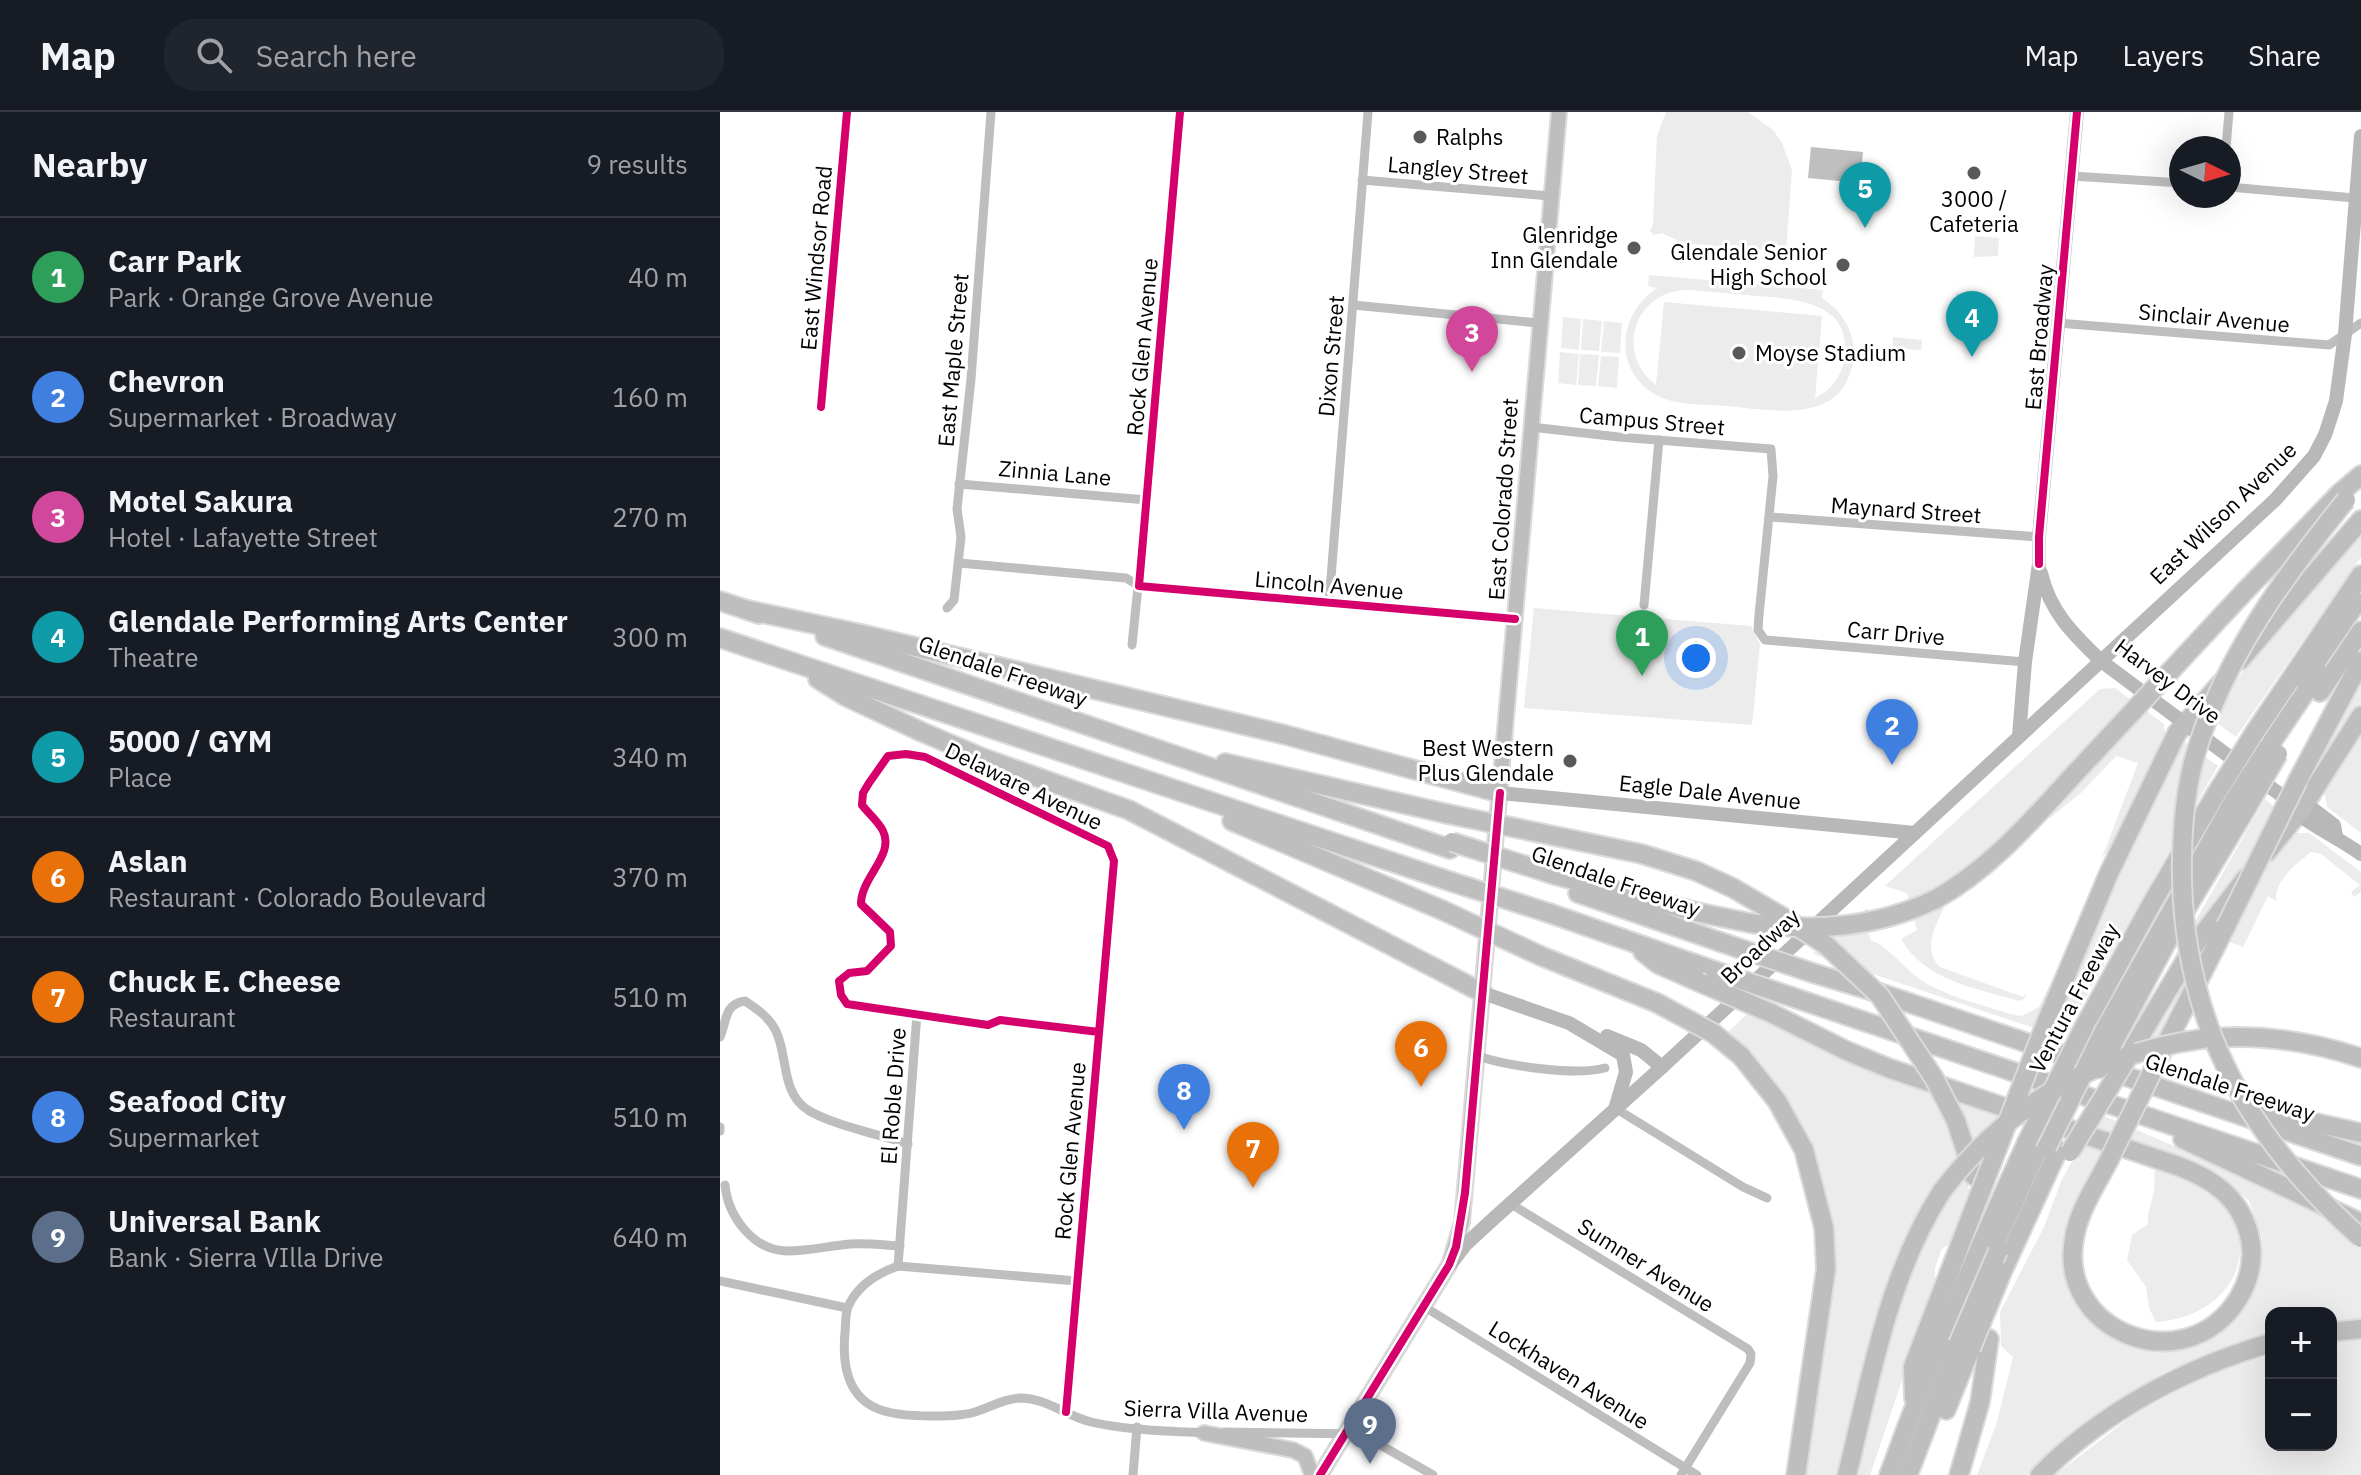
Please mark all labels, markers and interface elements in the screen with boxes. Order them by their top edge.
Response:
search box [164,19,724,91]
text: Map [40,31,116,80]
icon: search [192,33,236,77]
text: Search here [256,36,417,75]
text: Map [2024,37,2078,74]
text: Layers [2122,37,2204,74]
text: Share [2248,37,2321,74]
place label: Ralphs [1436,122,1504,151]
marker: Ralphs [1411,128,1429,146]
north arrow [2169,136,2241,208]
text: Nearby [32,142,147,186]
text: 9 results [586,147,688,181]
street label: Langley Street [1386,149,1530,190]
pin: 5 [1839,162,1891,228]
street label: East Windsor Road [793,164,838,352]
marker: 3000 / Cafeteria [1965,164,1983,182]
place label: 3000 / Cafeteria [1929,184,2019,238]
place label: Glenridge Inn Glendale [1491,220,1618,274]
place label: Glendale Senior High School [1670,237,1827,291]
marker: Glenridge Inn Glendale [1625,239,1643,257]
text: Carr Park [108,241,242,280]
marker: Glendale Senior High School [1834,256,1852,274]
street label: Rock Glen Avenue [1119,257,1164,437]
text: 1 [50,260,66,294]
text: 40 m [628,260,688,294]
street label: East Broadway [2018,263,2059,411]
street label: East Maple Street [930,272,975,448]
text: Park · Orange Grove Avenue [108,280,434,314]
pin: 4 [1946,291,1998,357]
street label: Dixon Street [1311,294,1350,418]
street label: Sinclair Avenue [2137,296,2291,339]
pin: 3 [1446,306,1498,372]
place label: Moyse Stadium [1755,338,1906,367]
marker: Moyse Stadium [1730,344,1748,362]
text: Chevron [108,361,225,400]
text: 2 [50,380,66,414]
text: 160 m [612,380,688,414]
street label: East Colorado Street [1481,397,1524,601]
text: Supermarket · Broadway [108,400,397,434]
street label: Campus Street [1578,400,1726,441]
street label: East Wilson Avenue [2143,435,2302,590]
street label: Zinnia Lane [997,453,1113,492]
text: Motel Sakura [108,481,293,520]
street label: Maynard Street [1830,490,1982,529]
text: 3 [50,500,66,534]
text: 270 m [612,500,688,534]
text: Hotel · Lafayette Street [108,520,378,554]
street label: Lincoln Avenue [1253,564,1405,605]
text: Glendale Performing Arts Center [108,601,568,640]
pin: 1 [1616,610,1668,676]
street label: Carr Drive [1846,614,1946,651]
text: 4 [50,620,66,654]
text: 300 m [612,620,688,654]
street label: Glendale Freeway [915,628,1091,713]
street label: Harvey Drive [2109,631,2227,730]
your location [1676,638,1716,678]
text: Theatre [108,640,199,674]
pin: 2 [1866,699,1918,765]
text: 5000 / GYM [108,721,272,760]
place label: Best Western Plus Glendale [1418,733,1554,787]
street label: Delaware Avenue [941,735,1108,836]
text: 5 [50,740,66,774]
text: 340 m [612,740,688,774]
marker: Best Western Plus Glendale [1561,752,1579,770]
text: Place [108,760,172,794]
street label: Eagle Dale Avenue [1618,768,1802,815]
street label: Glendale Freeway [1528,838,1704,923]
text: Aslan [108,841,188,880]
text: 6 [50,860,66,894]
text: 370 m [612,860,688,894]
text: Restaurant · Colorado Boulevard [108,880,487,914]
street label: Broadway [1714,901,1806,990]
street label: Ventura Freeway [2022,918,2125,1078]
text: Chuck E. Cheese [108,961,341,1000]
text: 7 [50,980,66,1014]
text: 510 m [612,980,688,1014]
text: Restaurant [108,1000,236,1034]
pin: 6 [1395,1021,1447,1087]
street label: El Roble Drive [873,1027,912,1165]
street label: Glendale Freeway [2142,1045,2319,1128]
street label: Rock Glen Avenue [1047,1061,1092,1241]
pin: 8 [1158,1064,1210,1130]
text: Seafood City [108,1081,286,1120]
text: 8 [50,1100,66,1134]
text: 510 m [612,1100,688,1134]
text: Supermarket [108,1120,260,1154]
pin: 7 [1227,1122,1279,1188]
text: Universal Bank [108,1201,321,1240]
street label: Sumner Avenue [1573,1211,1720,1318]
text: 9 [50,1220,66,1254]
text: 640 m [612,1220,688,1254]
text: Bank · Sierra VIlla Drive [108,1240,384,1274]
map controls [2265,1307,2337,1451]
button: + [2265,1307,2337,1379]
street label: Lockhaven Avenue [1484,1314,1655,1436]
button: − [2265,1379,2337,1451]
street label: Sierra Villa Avenue [1123,1393,1309,1428]
pin: 9 [1344,1398,1396,1464]

